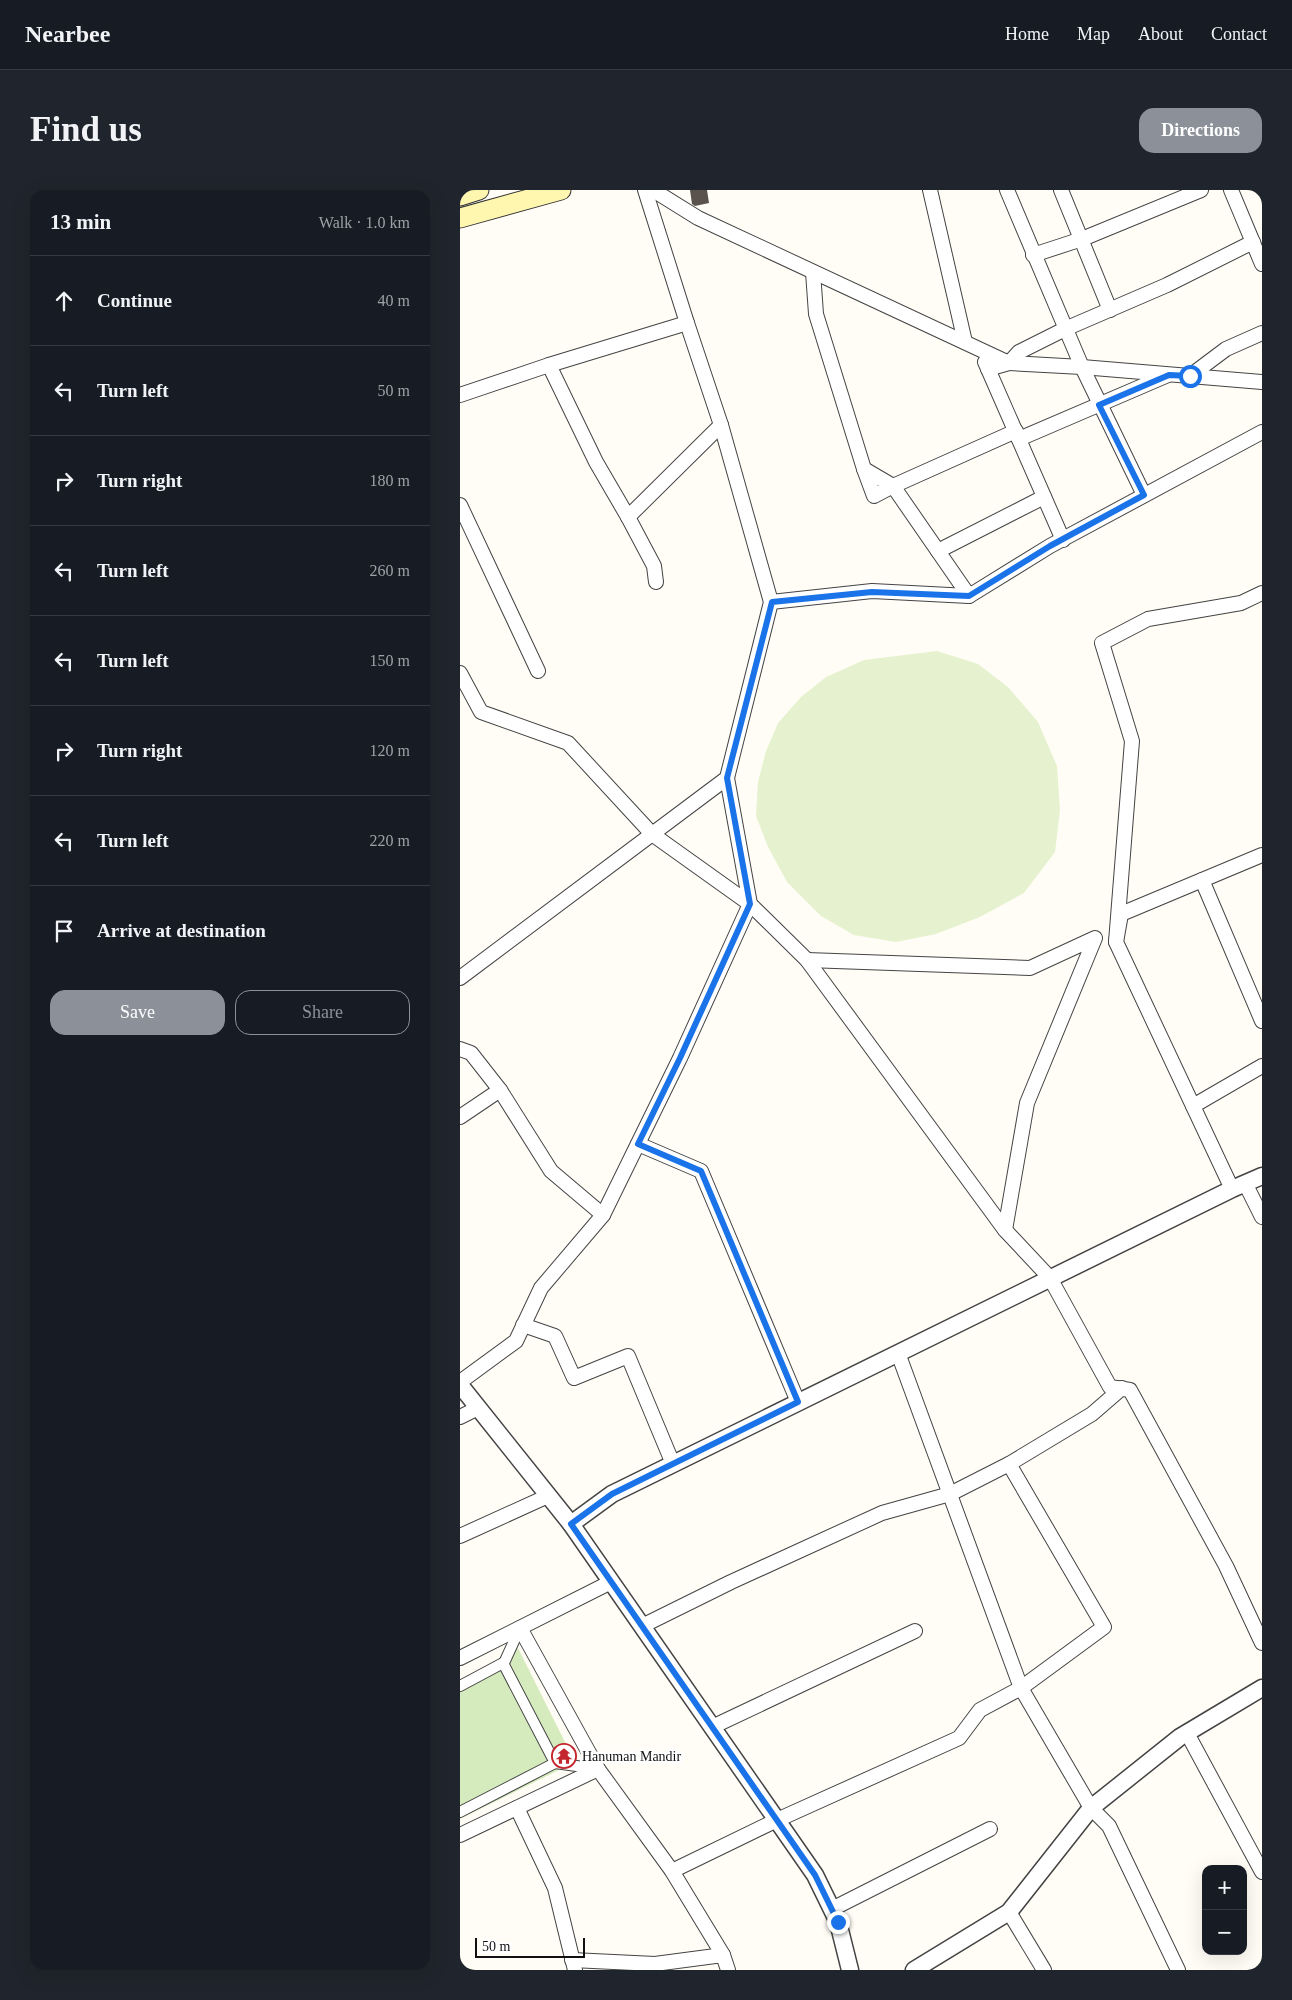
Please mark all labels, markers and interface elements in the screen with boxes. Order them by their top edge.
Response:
text: Nearbee [25,21,110,47]
text: Home [1005,24,1049,44]
text: Map [1077,24,1110,44]
text: About [1138,24,1183,44]
text: Contact [1211,24,1267,44]
button: Directions [1139,108,1262,153]
text: Find us [30,110,142,149]
text: 13 min [50,210,111,234]
text: Walk · 1.0 km [319,214,410,231]
icon: ahead [50,287,78,315]
text: Continue [97,290,172,311]
text: 40 m [378,292,410,309]
route start [1179,365,1202,388]
icon: left [50,377,78,405]
text: Turn left [97,380,169,401]
text: 50 m [378,382,410,399]
icon: right [50,467,78,495]
text: Turn right [97,470,182,491]
text: 180 m [370,472,410,489]
icon: left [50,557,78,585]
text: Turn left [97,560,169,581]
text: 260 m [370,562,410,579]
icon: left [50,647,78,675]
text: Turn left [97,650,169,671]
text: 150 m [370,652,410,669]
icon: right [50,737,78,765]
text: Turn right [97,740,182,761]
text: 120 m [370,742,410,759]
icon: left [50,827,78,855]
text: Turn left [97,830,169,851]
text: 220 m [370,832,410,849]
icon: arrive [50,917,78,945]
text: Arrive at destination [97,920,266,941]
button: Save [50,990,225,1035]
button: Share [235,990,410,1035]
temple icon: Hanuman Mandir [551,1743,577,1769]
place label: Hanuman Mandir [582,1749,681,1764]
map controls [1202,1865,1247,1955]
button: + [1202,1865,1247,1910]
button: − [1202,1910,1247,1955]
route end [827,1911,850,1934]
scale bar [475,1935,585,1958]
text: 50 m [482,1939,510,1954]

